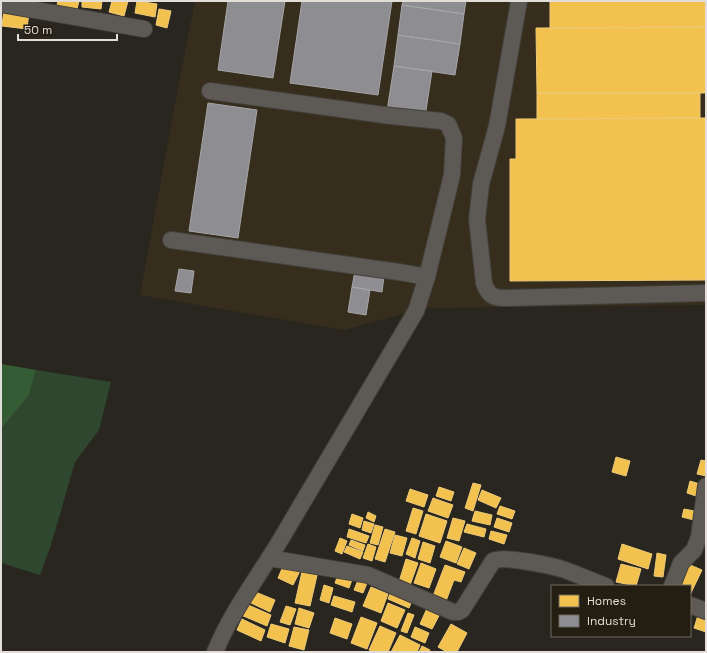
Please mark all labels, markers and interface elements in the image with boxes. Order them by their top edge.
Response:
scale bar [18,16,117,42]
text: 50 m [24,22,52,38]
legend [551,585,691,637]
text: Homes [587,593,626,609]
text: Industry [587,613,636,629]

